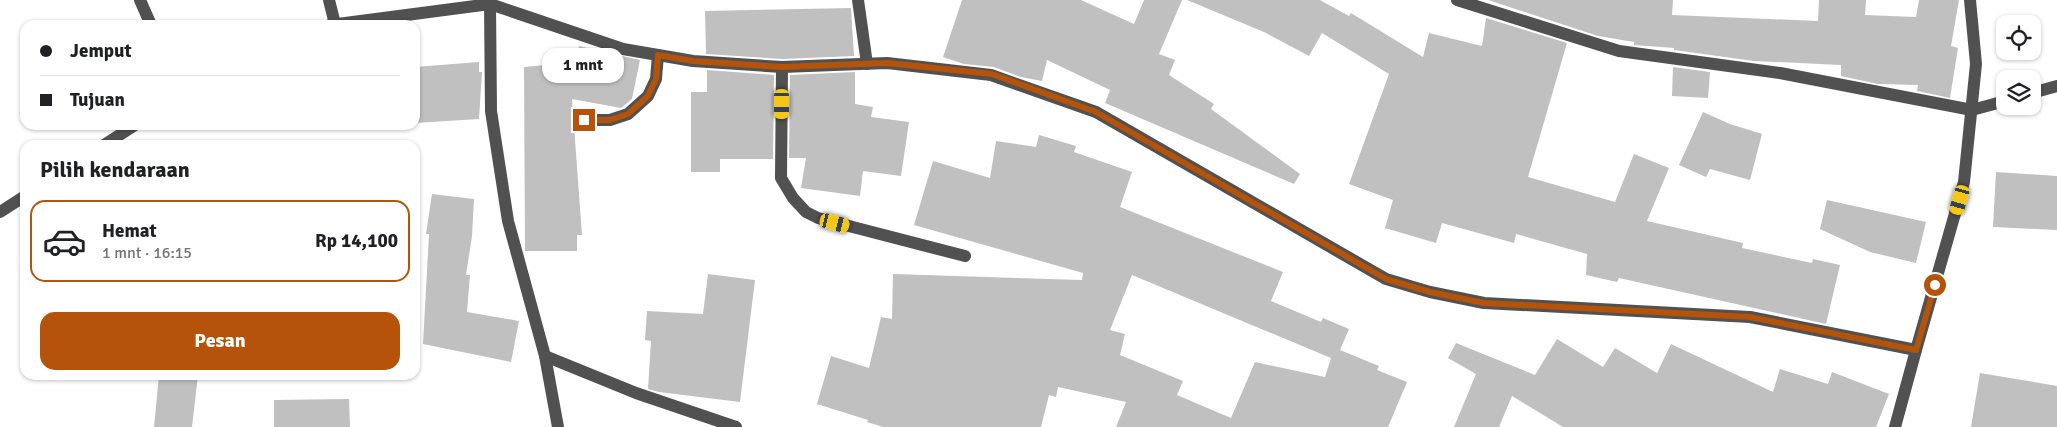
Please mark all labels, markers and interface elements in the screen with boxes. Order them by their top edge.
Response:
map controls [1996,15,2041,115]
button: locate [1996,15,2041,60]
text: Jemput [70,39,132,63]
callout: 1 mnt [543,48,625,82]
text: 1 mnt [563,55,603,75]
button: layers [1996,70,2041,115]
text: Tujuan [70,88,125,112]
car [774,89,789,119]
route end [573,109,595,131]
text: Pilih kendaraan [40,156,190,183]
car [1948,184,1971,216]
car [818,212,851,234]
icon: car [42,219,87,264]
text: Hemat [102,219,157,243]
text: Rp 14,100 [315,229,398,253]
text: 1 mnt · 16:15 [102,243,192,263]
route start [1924,274,1946,296]
button: Pesan [40,312,400,370]

